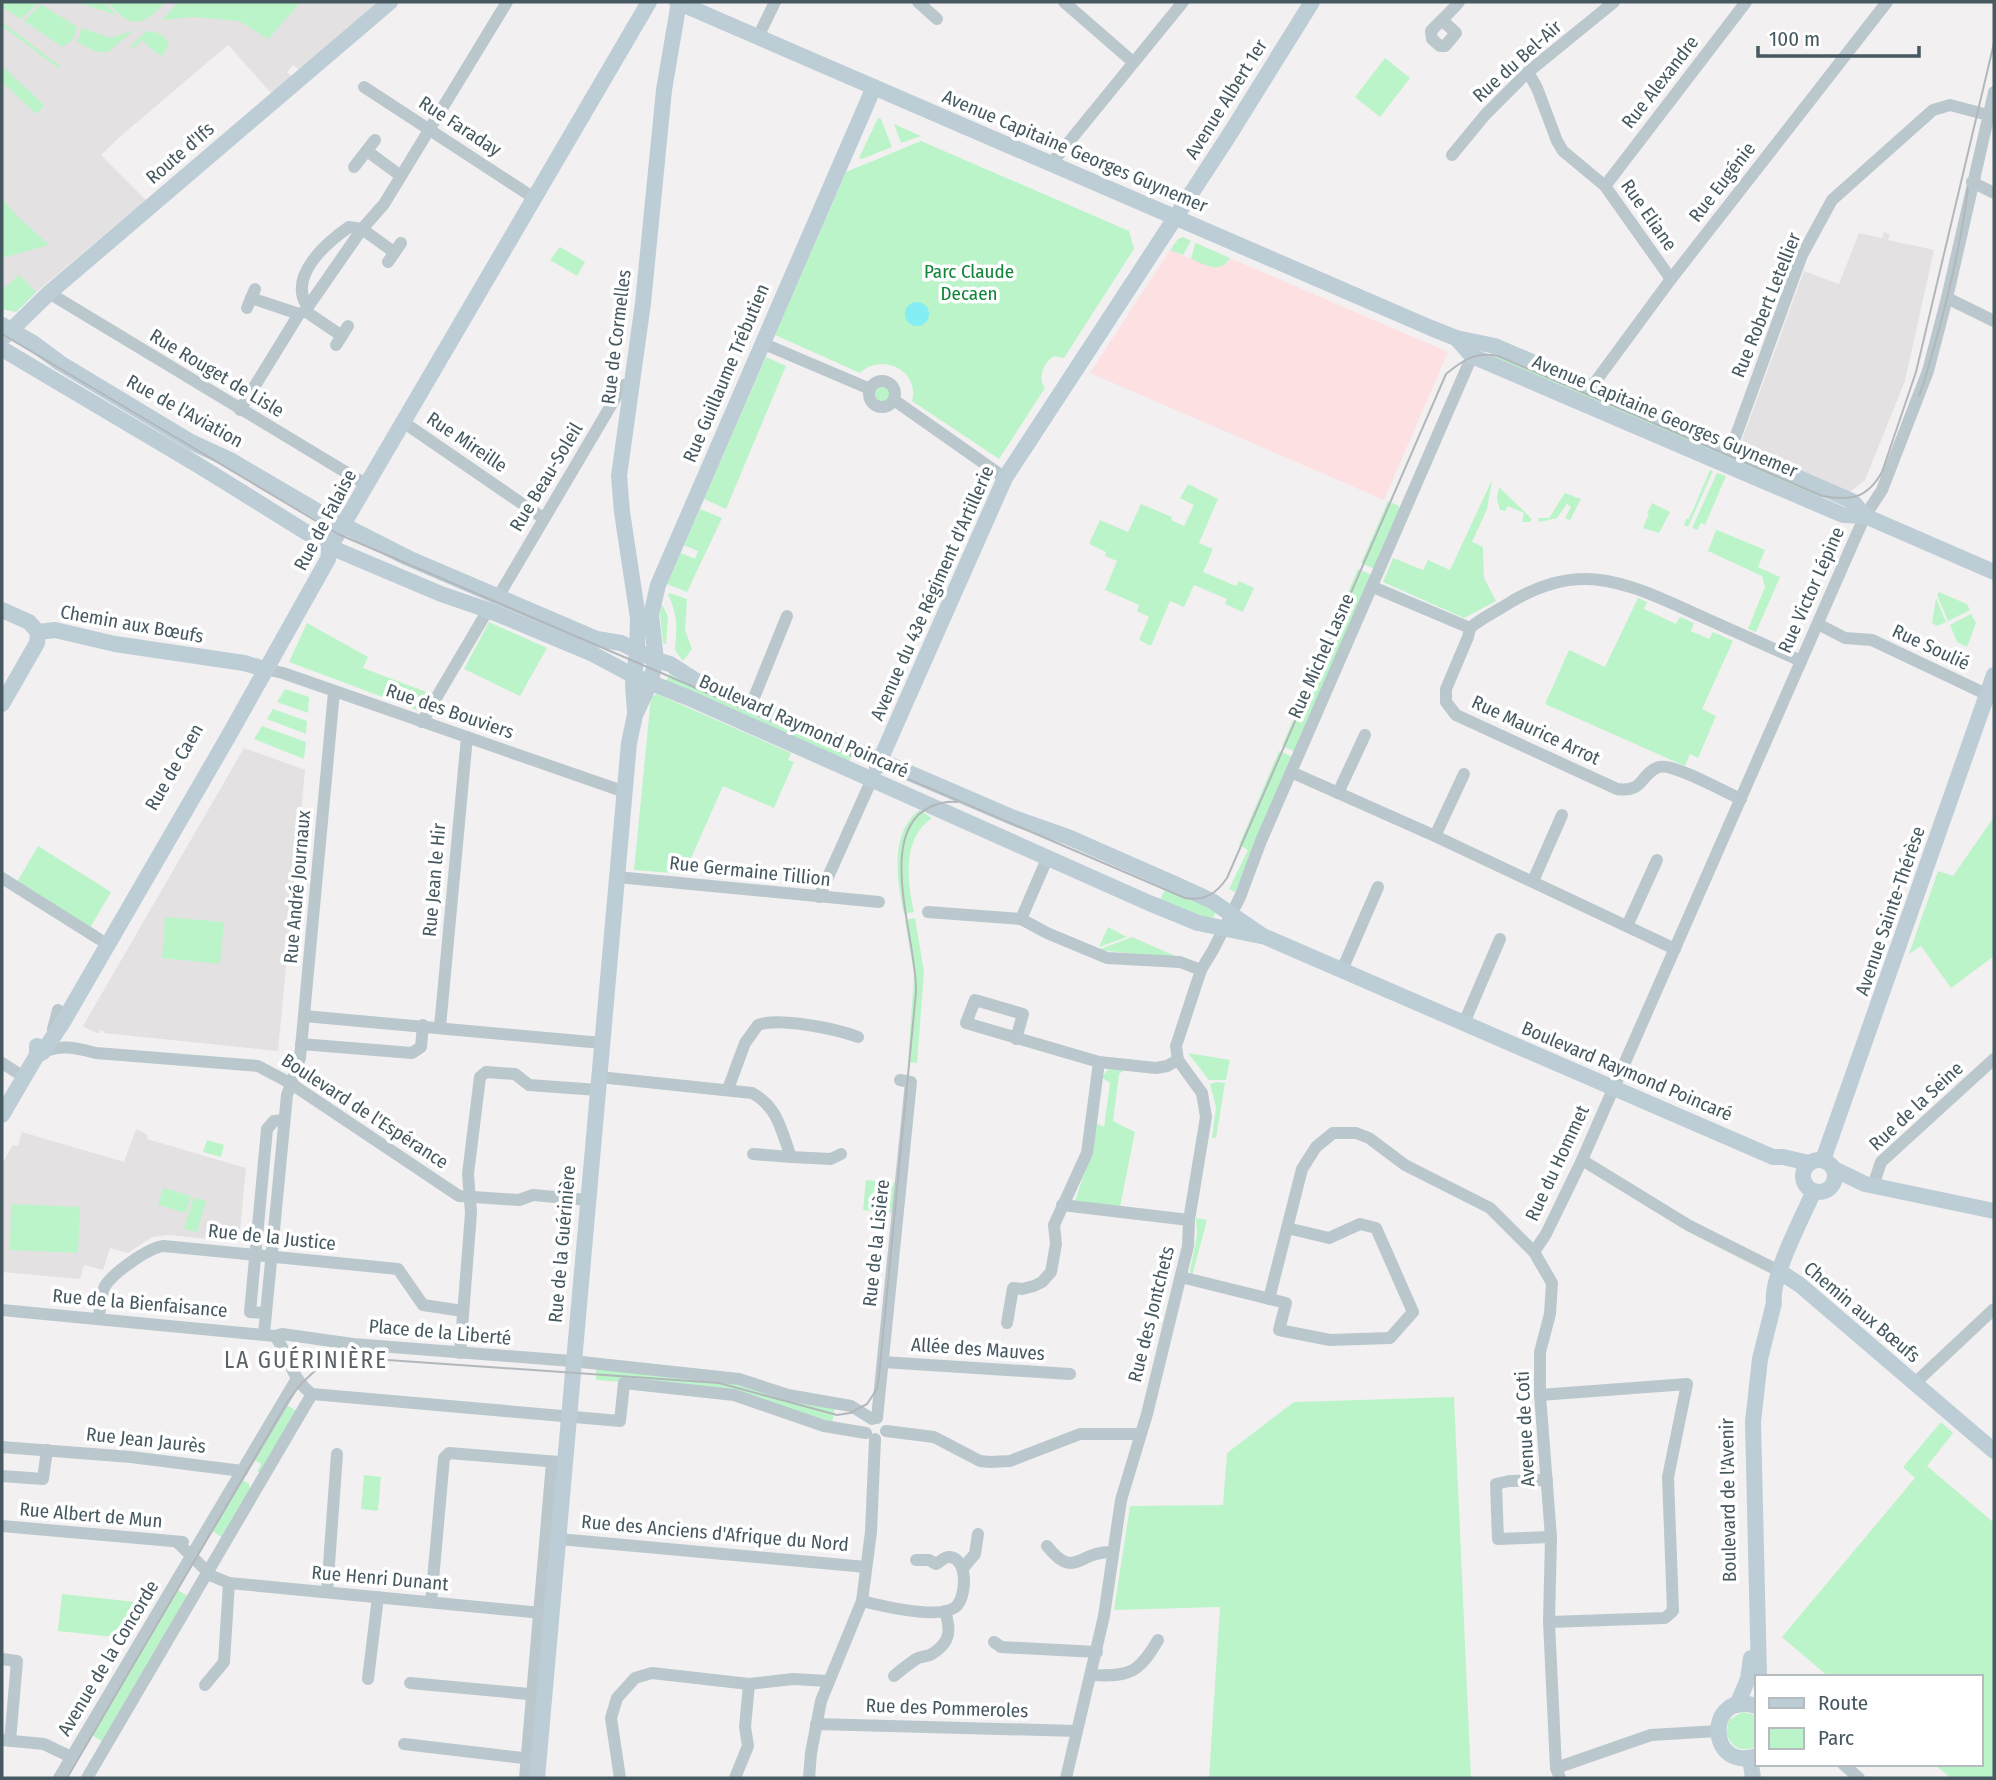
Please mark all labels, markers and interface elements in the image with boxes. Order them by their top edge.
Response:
scale bar [1758,14,1919,58]
street label: Rue du Bel-Air [1468,15,1566,107]
text: 100 m [1769,26,1820,52]
street label: Rue Alexandre [1617,31,1703,133]
street label: Avenue Albert 1er [1180,35,1272,163]
street label: Avenue Capitaine Georges Guynemer [939,85,1211,218]
street label: Rue Faraday [414,91,506,161]
street label: Route d'Ifs [141,117,219,189]
street label: Rue Eugénie [1684,138,1760,226]
street label: Rue Eliane [1616,175,1682,255]
street label: Rue Robert Letellier [1726,229,1806,381]
park label: Parc Claude Decaen [924,260,1014,305]
street label: Rue de Cormelles [596,268,636,406]
street label: Rue Guillaume Trébutien [678,280,774,466]
street label: Rue Rouget de Lisle [146,324,288,422]
street label: Avenue Capitaine Georges Guynemer [1529,350,1801,483]
street label: Rue de l'Aviation [123,369,247,453]
street label: Rue Mireille [422,407,512,477]
street label: Rue Beau-Soleil [505,418,587,536]
street label: Avenue du 43e Régiment d'Artillerie [865,462,999,724]
street label: Rue de Falaise [289,466,361,574]
street label: Rue Victor Lépine [1773,523,1849,657]
street label: Rue Michel Lasne [1283,590,1359,722]
street label: Chemin aux Bœufs [59,600,205,648]
street label: Rue Soulié [1889,619,1973,675]
street label: Boulevard Raymond Poincaré [696,669,912,783]
street label: Rue des Bouviers [383,678,517,744]
street label: Rue Maurice Arrot [1468,690,1605,770]
street label: Rue de Caen [140,720,208,814]
street label: Rue André Journaux [279,809,315,965]
street label: Rue Jean le Hir [418,822,450,938]
street label: Avenue Sainte-Thérèse [1850,823,1930,999]
street label: Rue Germaine Tillion [668,851,832,891]
street label: Boulevard Raymond Poincaré [1518,1016,1736,1126]
street label: Boulevard de l'Espérance [277,1048,453,1174]
street label: Rue de la Seine [1864,1057,1968,1155]
street label: Rue du Hommet [1520,1101,1594,1225]
street label: Rue de la Guérinière [544,1164,580,1324]
street label: Rue de la Lisière [858,1178,894,1308]
street label: Rue de la Justice [207,1219,337,1255]
street label: Rue des Jontchets [1123,1244,1179,1384]
street label: Chemin aux Bœufs [1799,1257,1925,1367]
street label: Rue de la Bienfaisance [52,1284,228,1322]
street label: Place de la Liberté [368,1314,512,1350]
street label: Allée des Mauves [910,1333,1046,1365]
district label: LA GUÉRINIÈRE [224,1345,388,1374]
street label: Avenue de Coti [1510,1371,1540,1487]
street label: Boulevard de l'Avenir [1715,1417,1741,1582]
street label: Rue Jean Jaurès [85,1422,207,1458]
street label: Rue Albert de Mun [19,1497,163,1533]
street label: Rue des Anciens d'Afrique du Nord [580,1510,850,1556]
street label: Rue Henri Dunant [311,1561,450,1596]
street label: Avenue de la Concorde [53,1576,163,1740]
legend [1755,1675,1982,1766]
text: Route [1818,1690,1868,1716]
street label: Rue des Pommeroles [865,1694,1029,1722]
text: Parc [1818,1725,1854,1751]

